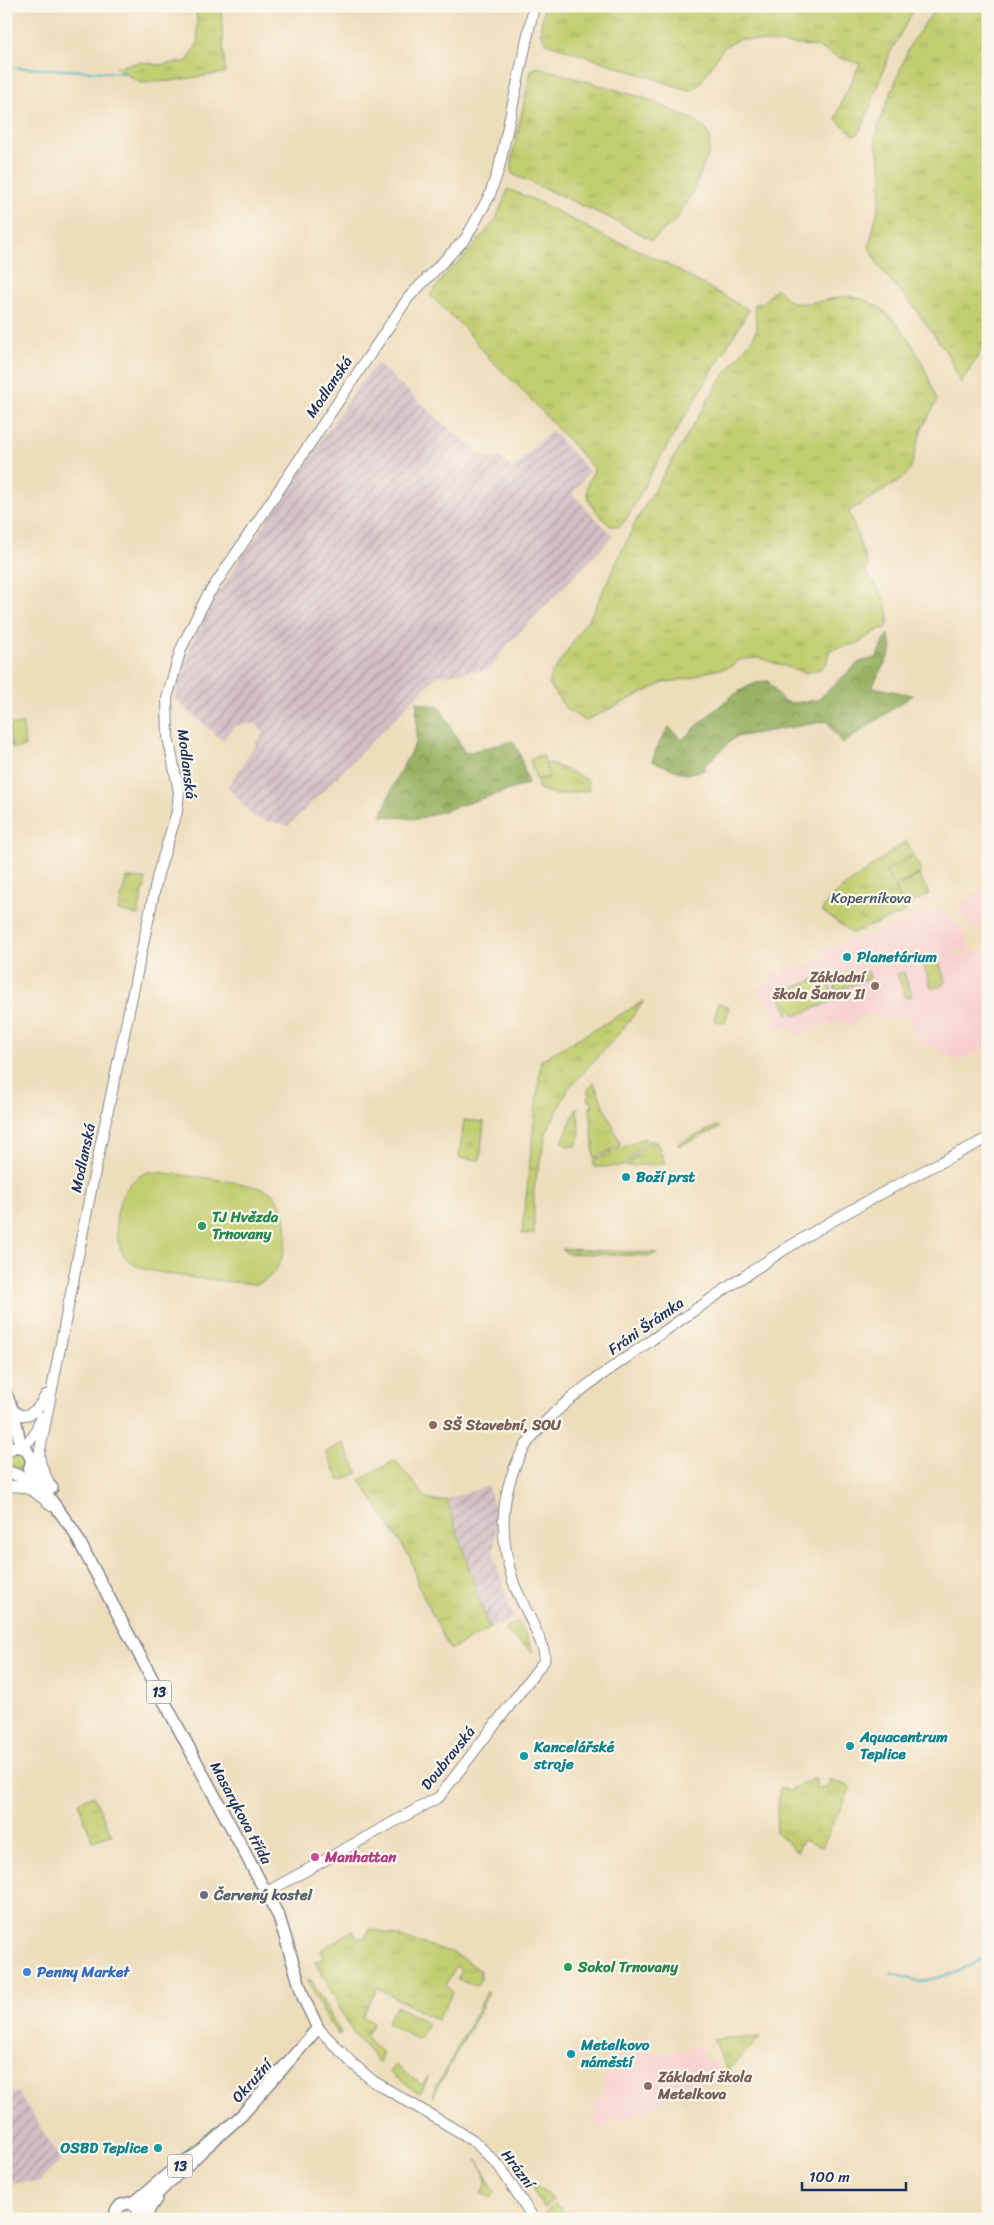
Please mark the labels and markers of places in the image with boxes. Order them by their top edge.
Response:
place label: Planetárium [857,944,938,970]
marker: Planetárium [841,951,853,963]
place label: Základní škola Šanov II [772,964,867,1007]
marker: Základní škola Šanov II [869,980,881,992]
place label: Boží prst [636,1164,695,1190]
marker: Boží prst [620,1171,632,1183]
place label: TJ Hvězda Trnovany [212,1204,279,1247]
marker: TJ Hvězda Trnovany [196,1220,208,1232]
place label: SŠ Stavební, SOU [442,1412,561,1438]
marker: SŠ Stavební, SOU [427,1419,439,1431]
place label: Aquacentrum Teplice [859,1724,948,1767]
place label: Kancelářské stroje [533,1734,615,1777]
marker: Aquacentrum Teplice [844,1740,856,1752]
marker: Kancelářské stroje [518,1750,530,1762]
place label: Manhattan [324,1844,397,1870]
marker: Manhattan [309,1851,321,1863]
place label: Červený kostel [213,1882,313,1908]
marker: Červený kostel [198,1889,210,1901]
place label: Sokol Trnovany [577,1954,679,1980]
place label: Penny Market [37,1959,130,1985]
marker: Sokol Trnovany [562,1961,574,1973]
marker: Penny Market [21,1966,33,1978]
place label: Metelkovo náměstí [580,2032,650,2075]
marker: Metelkovo náměstí [565,2048,577,2060]
place label: Základní škola Metelkova [657,2064,752,2107]
marker: Základní škola Metelkova [642,2080,654,2092]
place label: OSBD Teplice [60,2135,149,2161]
marker: OSBD Teplice [152,2142,164,2154]

